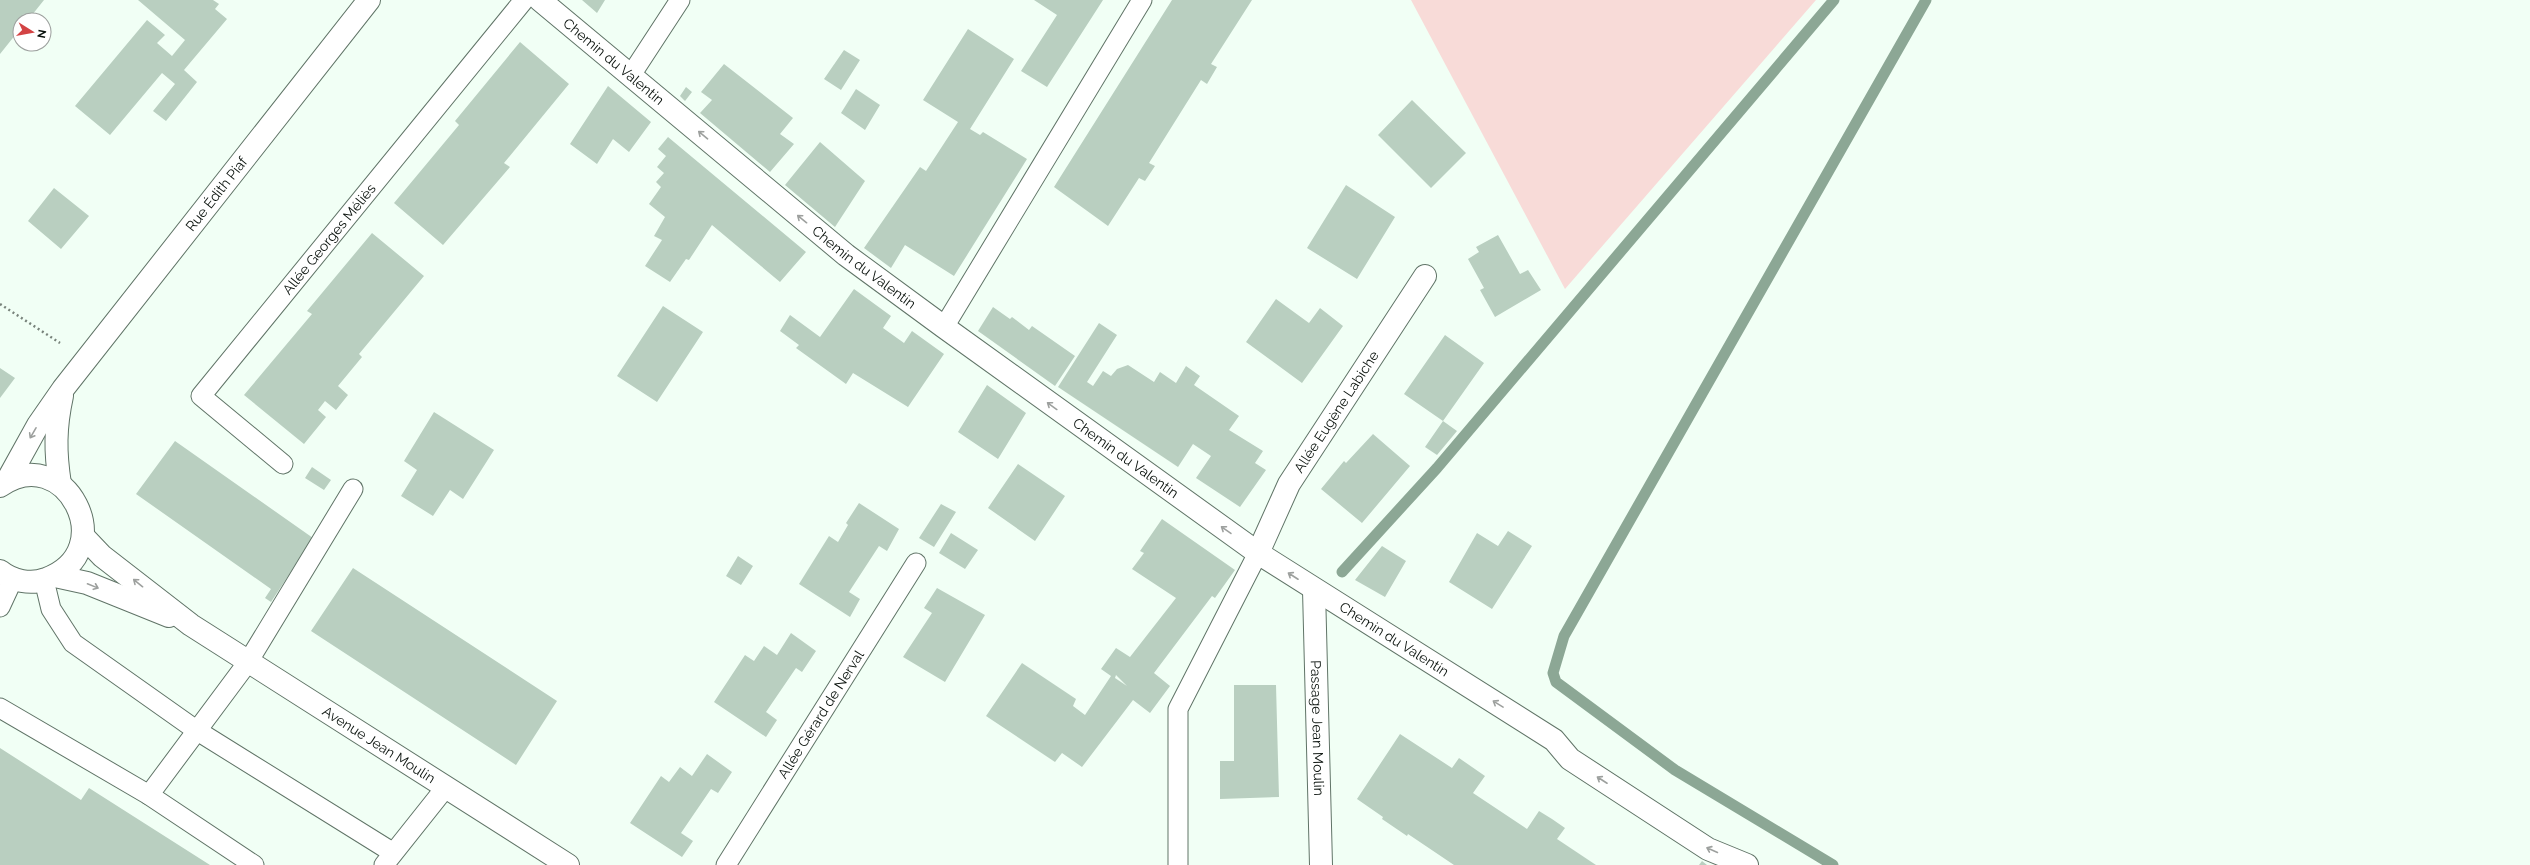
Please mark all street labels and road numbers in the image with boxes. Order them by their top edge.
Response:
street label: Chemin du Valentin [560,15,667,108]
street label: Rue Édith Piaf [182,153,251,234]
street label: Allée Georges Méliès [279,180,379,298]
street label: Chemin du Valentin [809,222,919,312]
street label: Allée Eugène Labiche [1291,348,1382,476]
street label: Chemin du Valentin [1070,415,1182,501]
street label: Chemin du Valentin [1337,599,1452,680]
street label: Allée Gérard de Nerval [775,647,867,781]
street label: Passage Jean Moulin [1308,660,1327,796]
street label: Avenue Jean Moulin [320,703,438,786]

